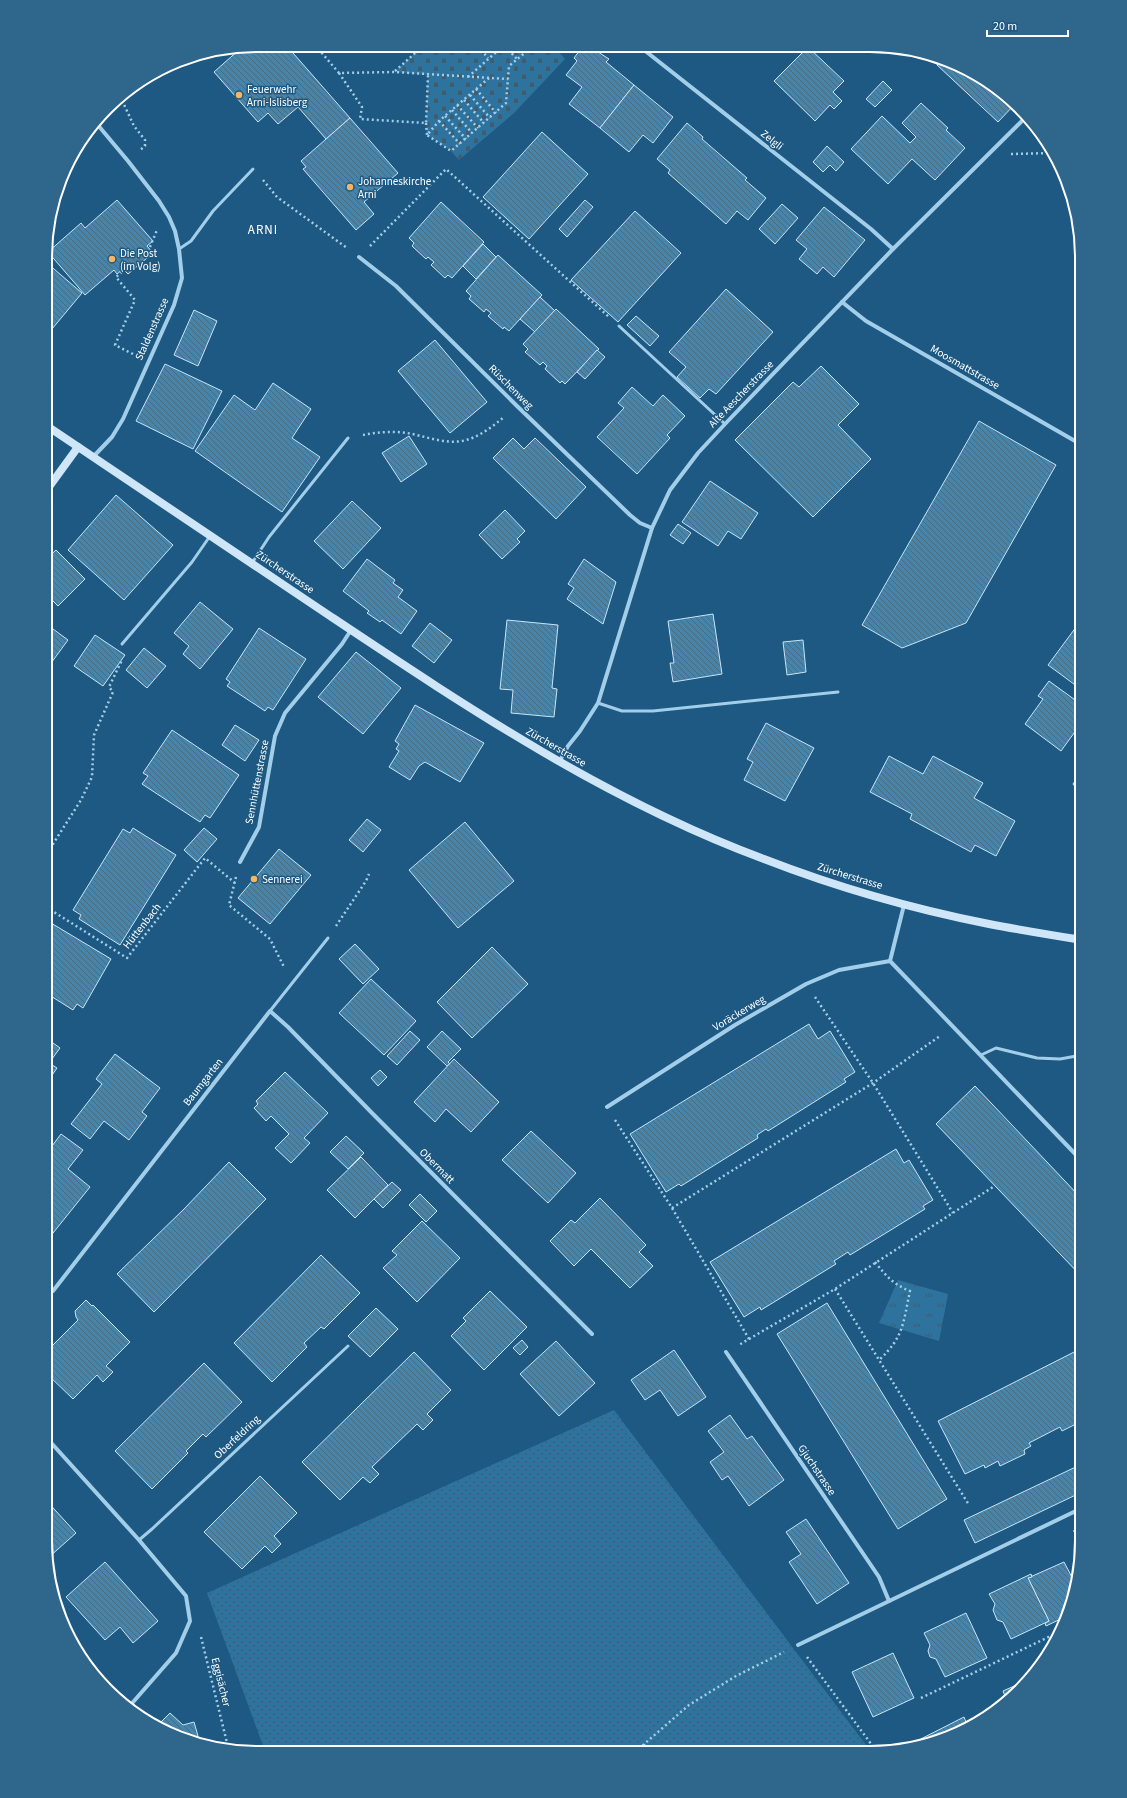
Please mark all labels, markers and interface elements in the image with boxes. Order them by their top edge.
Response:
scale bar [987,12,1068,38]
text: 20 m [993,18,1017,35]
place label: Feuerwehr Arni-Islisberg [247,82,308,110]
marker: Feuerwehr Arni-Islisberg [234,90,244,100]
street label: Zelgli [758,126,786,154]
place label: Johanneskirche Arni [358,174,432,202]
marker: Johanneskirche Arni [345,182,355,192]
district label: ARNI [248,221,278,239]
place label: Die Post (im Volg) [120,246,161,274]
marker: Die Post (im Volg) [107,254,117,264]
street label: Staldenstrasse [132,295,173,363]
street label: Moosmattstrasse [927,341,1003,393]
street label: Alte Aescherstrasse [705,357,777,431]
street label: Rüschenweg [485,361,537,413]
street label: Zürcherstrasse [253,547,318,597]
street label: Zürcherstrasse [523,724,589,771]
street label: Sennhüttenstrasse [241,738,273,826]
street label: Zürcherstrasse [816,859,885,893]
place label: Sennerei [262,872,303,887]
marker: Sennerei [249,874,259,884]
street label: Hüttenbach [119,900,165,952]
street label: Voräckerweg [710,991,769,1035]
street label: Baumgarten [180,1055,226,1109]
street label: Obermatt [416,1145,458,1187]
street label: Oberfeldring [211,1411,264,1462]
street label: Gjuchstrasse [794,1442,840,1499]
street label: Eggisächer [208,1656,234,1708]

